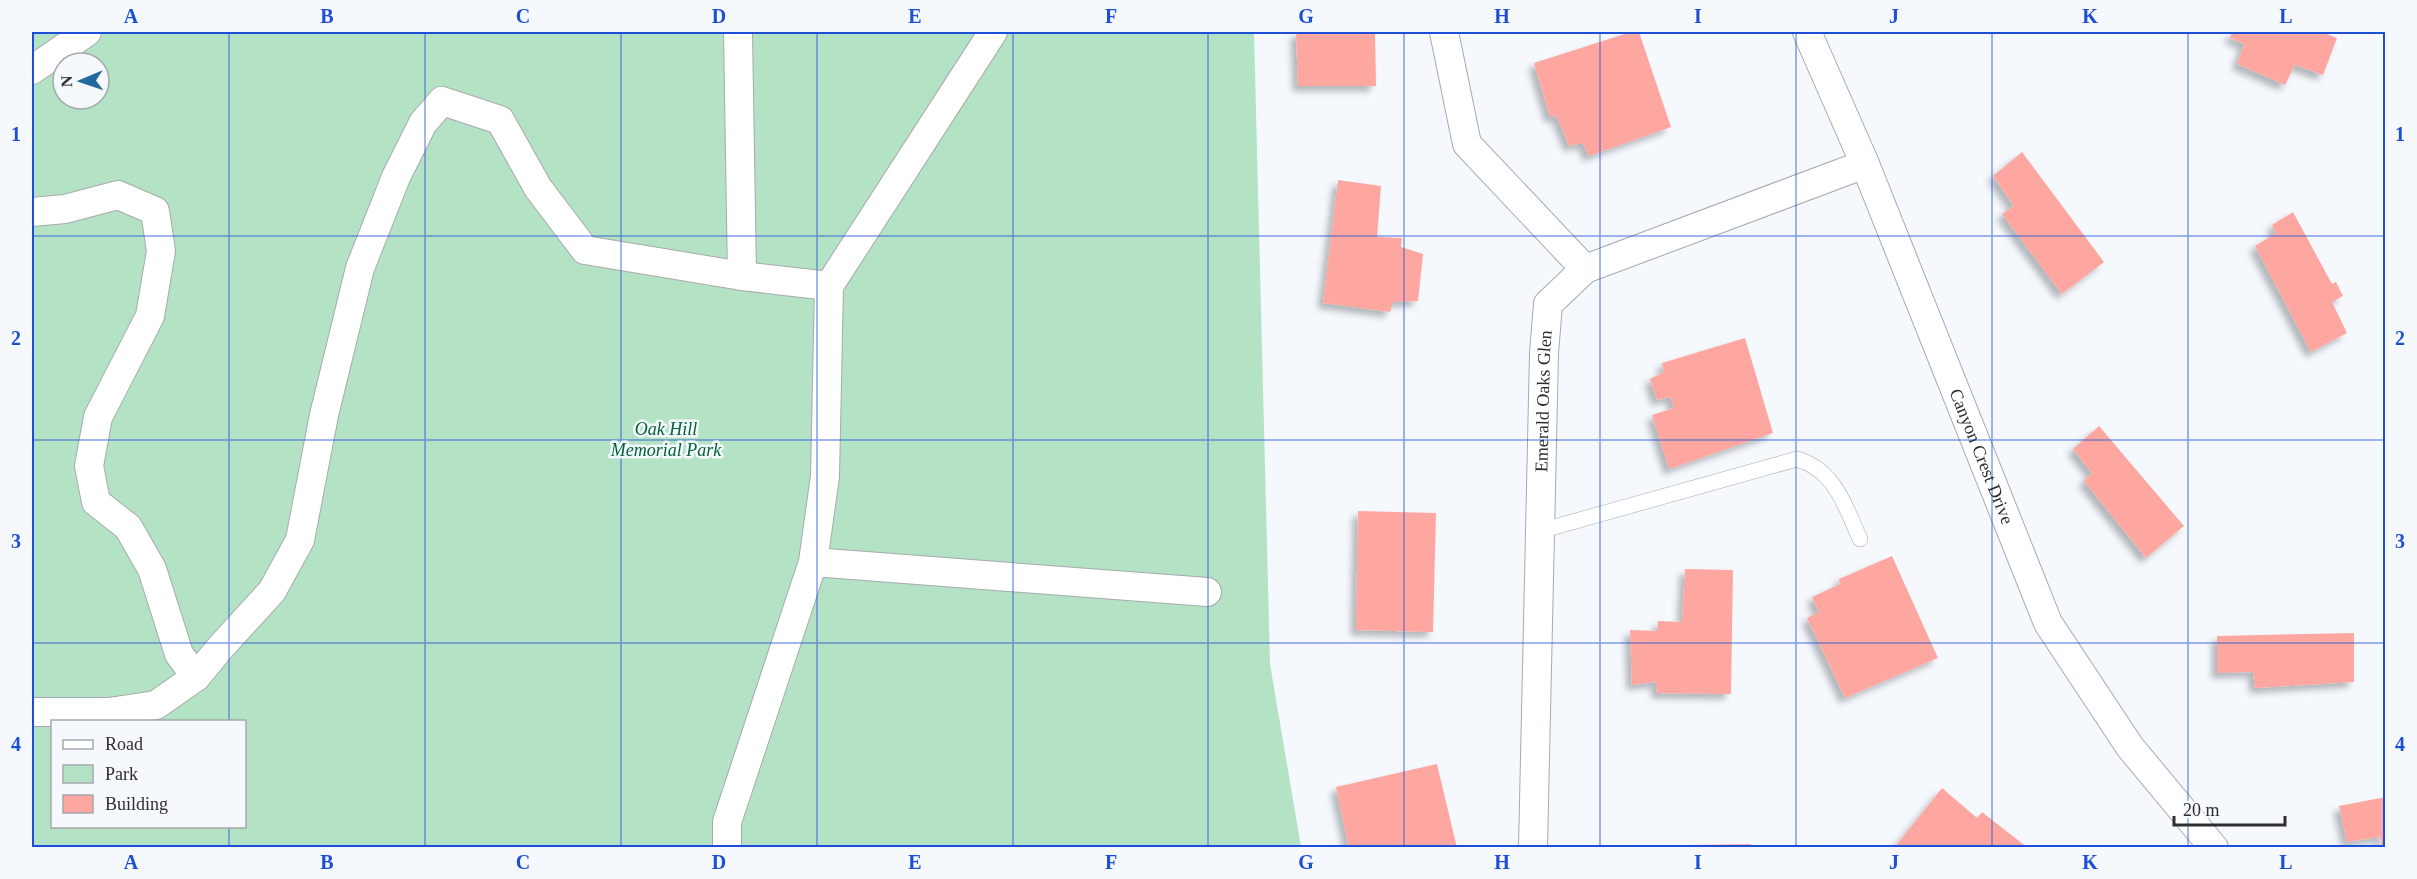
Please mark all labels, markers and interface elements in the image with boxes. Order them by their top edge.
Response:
text: A [124,5,139,27]
text: B [320,5,334,27]
text: C [516,5,530,27]
text: D [712,5,726,27]
text: E [908,5,922,27]
text: F [1105,5,1117,27]
text: G [1298,5,1314,27]
text: H [1494,5,1510,27]
text: I [1694,5,1702,27]
text: J [1889,5,1899,27]
text: K [2082,5,2098,27]
text: L [2279,5,2293,27]
north arrow [51,51,111,111]
text: N [58,75,75,88]
text: 1 [11,123,21,145]
text: 1 [2395,123,2405,145]
text: 2 [11,327,21,349]
text: 2 [2395,327,2405,349]
street label: Emerald Oaks Glen [1531,329,1556,472]
street label: Canyon Crest Drive [1946,386,2018,527]
park label: Oak Hill Memorial Park [610,419,722,460]
text: 3 [11,530,21,552]
text: 3 [2395,530,2405,552]
legend [51,720,246,828]
text: 4 [11,733,21,755]
text: 4 [2395,733,2405,755]
text: Road [105,734,143,754]
text: Park [105,764,138,784]
scale bar [2174,789,2285,827]
text: Building [105,794,168,814]
text: 20 m [2183,800,2220,820]
text: A [124,851,139,873]
text: B [320,851,334,873]
text: C [516,851,530,873]
text: D [712,851,726,873]
text: E [908,851,922,873]
text: F [1105,851,1117,873]
text: G [1298,851,1314,873]
text: H [1494,851,1510,873]
text: I [1694,851,1702,873]
text: J [1889,851,1899,873]
text: K [2082,851,2098,873]
text: L [2279,851,2293,873]

